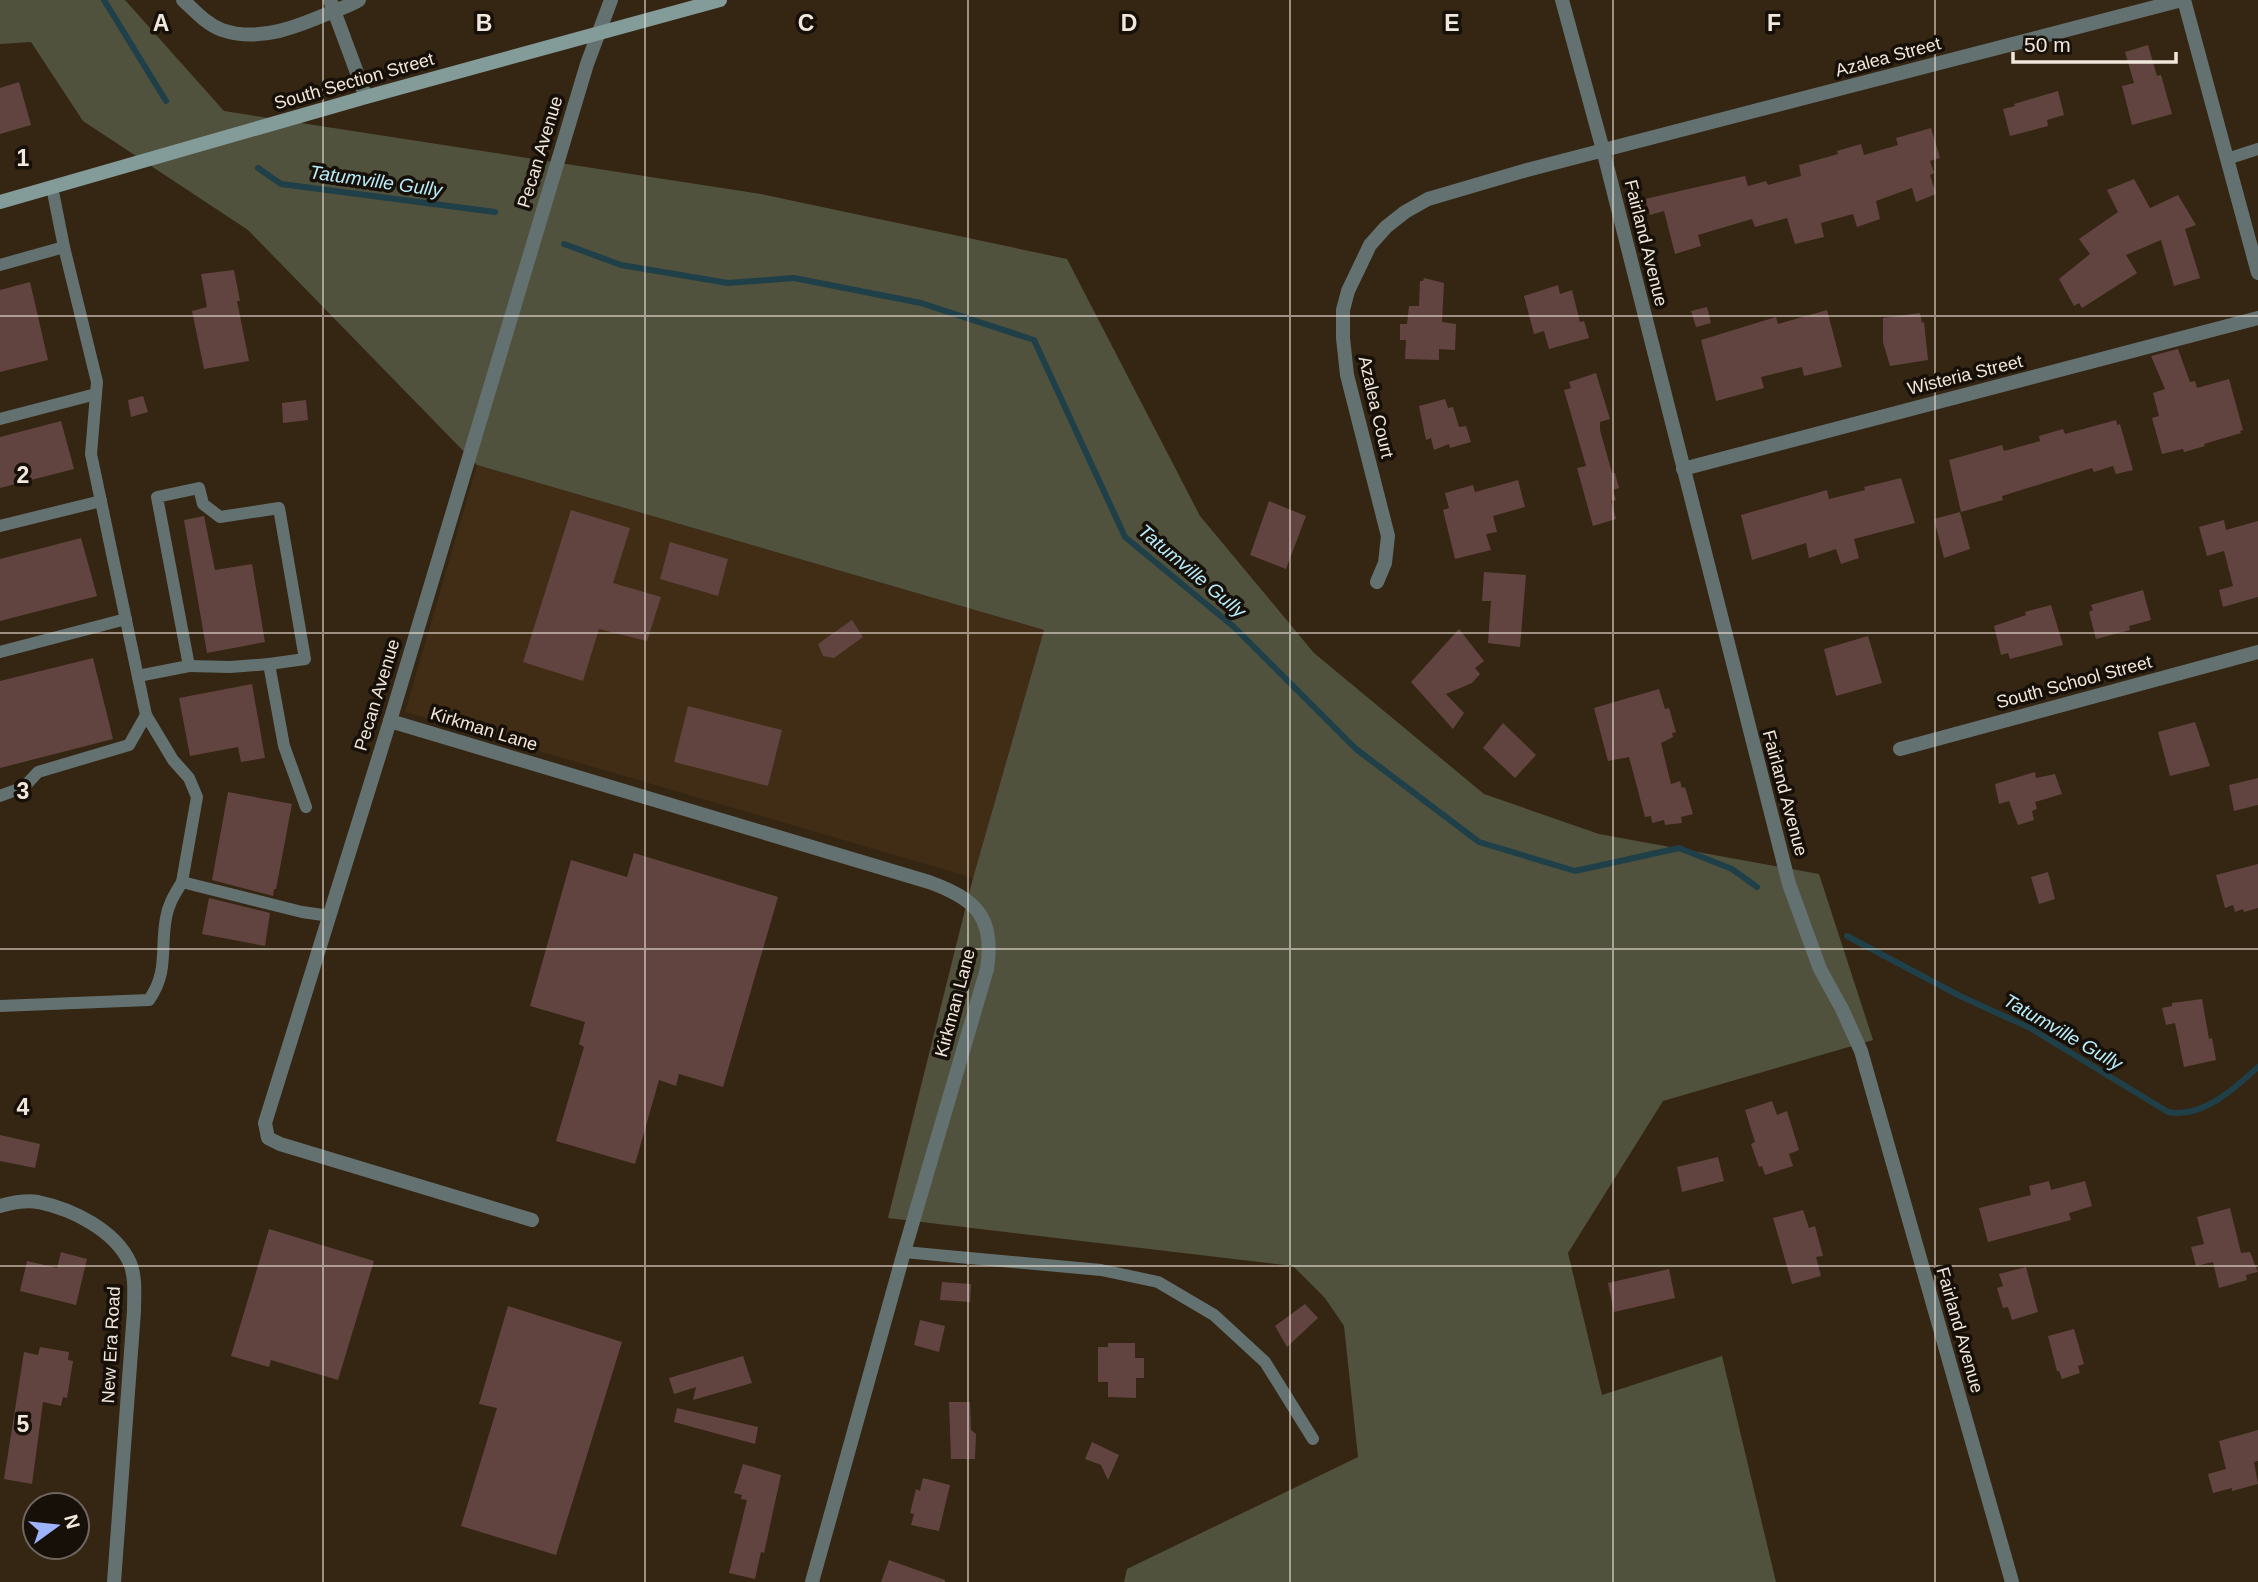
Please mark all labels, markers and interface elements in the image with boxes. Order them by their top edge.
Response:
text: A [153,10,169,36]
text: B [476,10,492,36]
text: C [798,10,814,36]
text: D [1121,10,1137,36]
text: E [1444,10,1460,36]
text: F [1767,10,1781,36]
scale bar [2013,21,2176,65]
street label: Azalea Street [1833,33,1943,81]
text: 50 m [2024,33,2071,56]
street label: South Section Street [272,49,436,113]
street label: Pecan Avenue [514,94,566,210]
text: 1 [17,145,30,171]
water label: Tatumville Gully [308,161,445,201]
street label: Fairland Avenue [1621,178,1671,308]
street label: Wisteria Street [1905,351,2025,399]
street label: Azalea Court [1355,354,1397,460]
text: 2 [17,462,29,488]
water label: Tatumville Gully [1134,520,1251,623]
street label: Pecan Avenue [351,637,403,753]
street label: South School Street [1994,652,2154,712]
street label: Kirkman Lane [428,703,540,755]
street label: Fairland Avenue [1759,728,1811,858]
text: 3 [17,778,29,804]
street label: Kirkman Lane [931,947,979,1059]
water label: Tatumville Gully [2000,990,2127,1075]
text: 4 [17,1094,30,1120]
street label: Fairland Avenue [1933,1265,1987,1395]
street label: New Era Road [98,1286,124,1404]
text: 5 [17,1411,30,1437]
north arrow [21,1491,91,1561]
text: N [60,1512,84,1531]

